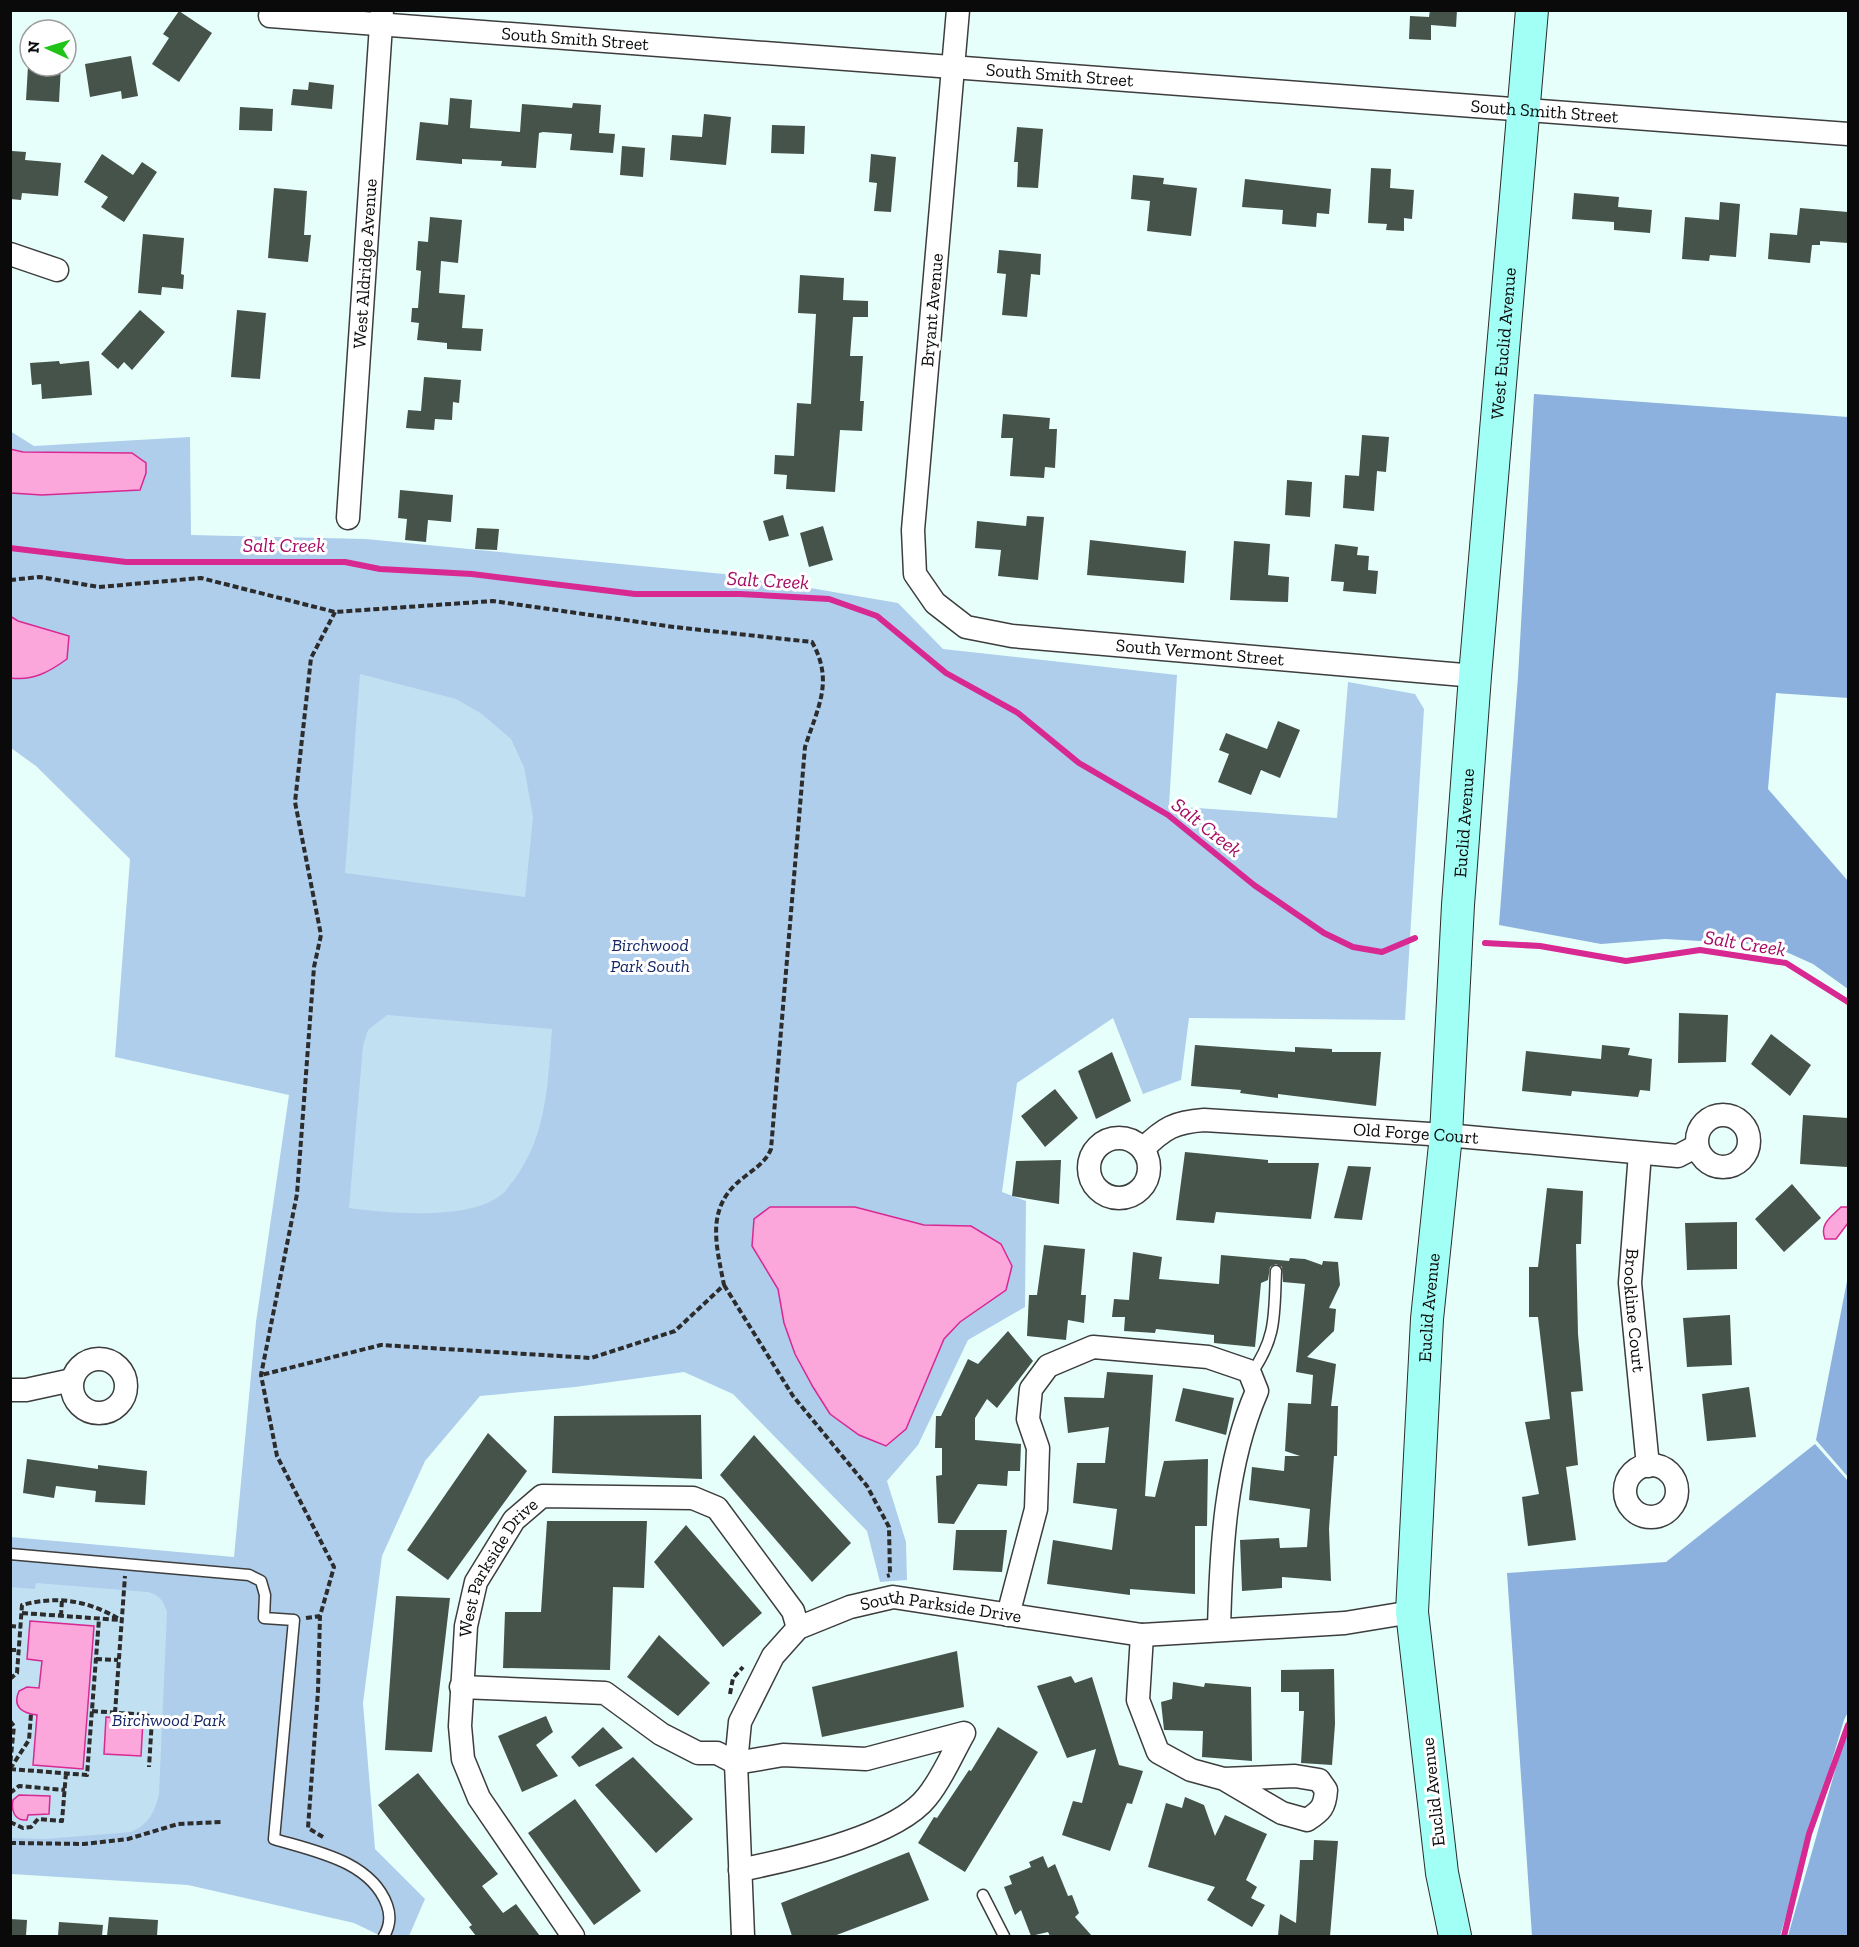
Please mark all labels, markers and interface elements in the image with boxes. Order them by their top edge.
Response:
north arrow [18,18,78,78]
street label: South Smith Street [501,22,650,55]
text: N [24,40,43,54]
street label: South Smith Street [985,59,1135,92]
street label: South Smith Street [1470,95,1619,128]
street label: West Aldridge Avenue [348,178,382,349]
street label: Bryant Avenue [916,252,948,368]
street label: West Euclid Avenue [1486,267,1521,420]
water label: Salt Creek [243,533,325,557]
water label: Salt Creek [726,566,810,594]
street label: South Vermont Street [1115,634,1285,670]
street label: Euclid Avenue [1449,768,1479,878]
water label: Salt Creek [1167,792,1247,862]
water label: Salt Creek [1702,925,1788,961]
park label: Birchwood Park South [610,934,690,977]
street label: Old Forge Court [1352,1118,1480,1149]
street label: Brookline Court [1619,1248,1650,1374]
street label: Euclid Avenue [1414,1252,1445,1363]
street label: West Parkside Drive [454,1493,542,1637]
street label: South Parkside Drive [858,1586,1023,1627]
park label: Birchwood Park [112,1709,226,1731]
street label: Euclid Avenue [1416,1737,1450,1847]

